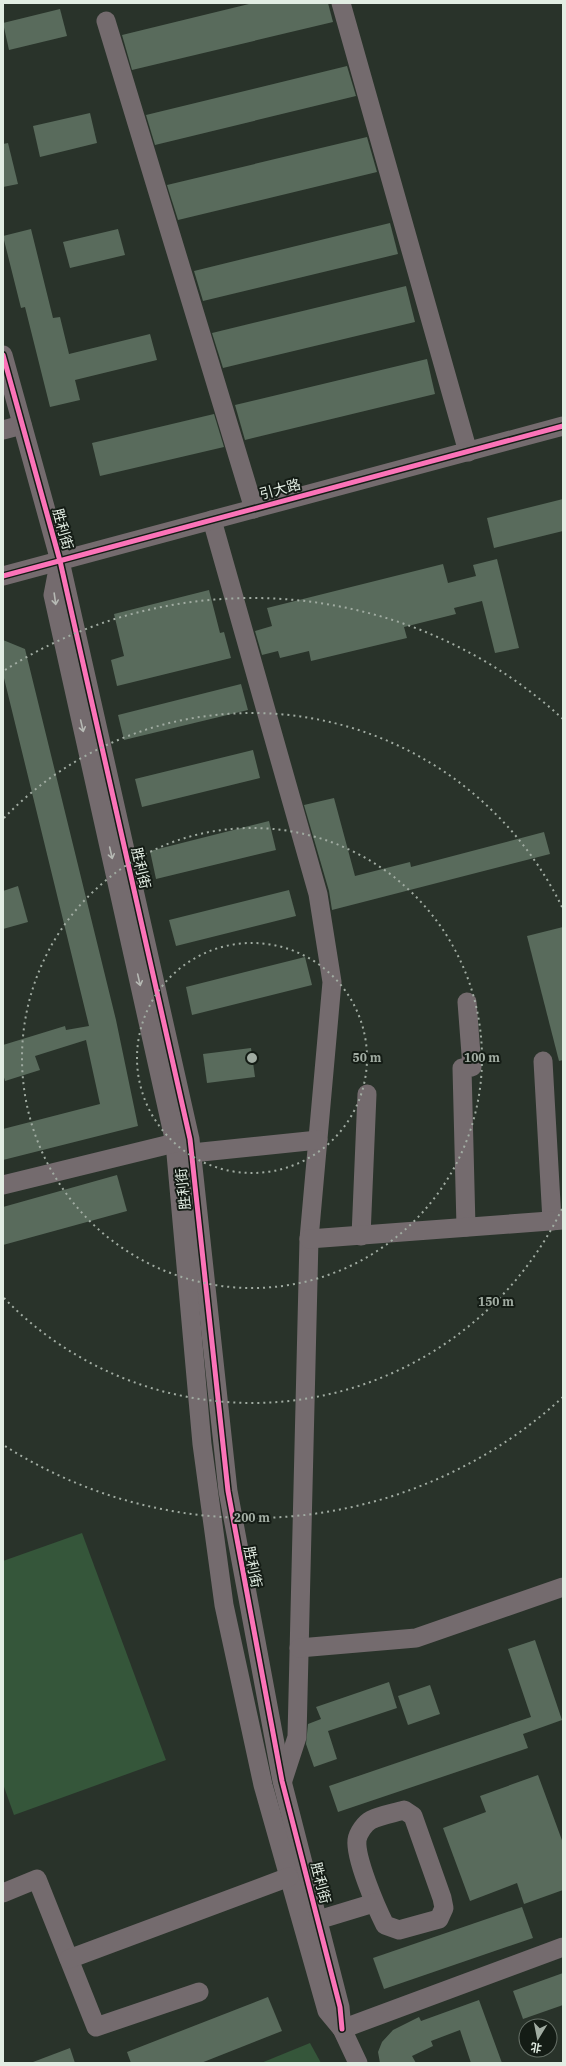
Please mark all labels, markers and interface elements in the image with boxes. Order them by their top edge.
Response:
street label: 引大路 [257,475,303,503]
street label: 胜利街 [49,506,77,552]
one-way arrow [51,592,59,605]
one-way arrow [79,719,87,732]
one-way arrow [107,846,115,859]
street label: 胜利街 [128,846,154,890]
one-way arrow [135,973,143,986]
text: 50 m [353,1050,382,1065]
text: 100 m [464,1050,500,1065]
centre of rings [245,1051,259,1065]
street label: 胜利街 [172,1167,194,1211]
text: 150 m [478,1294,514,1309]
text: 200 m [234,1510,270,1525]
street label: 胜利街 [240,1545,266,1589]
street label: 胜利街 [307,1860,335,1906]
north arrow [518,2018,558,2058]
text: 北 [530,2040,543,2056]

